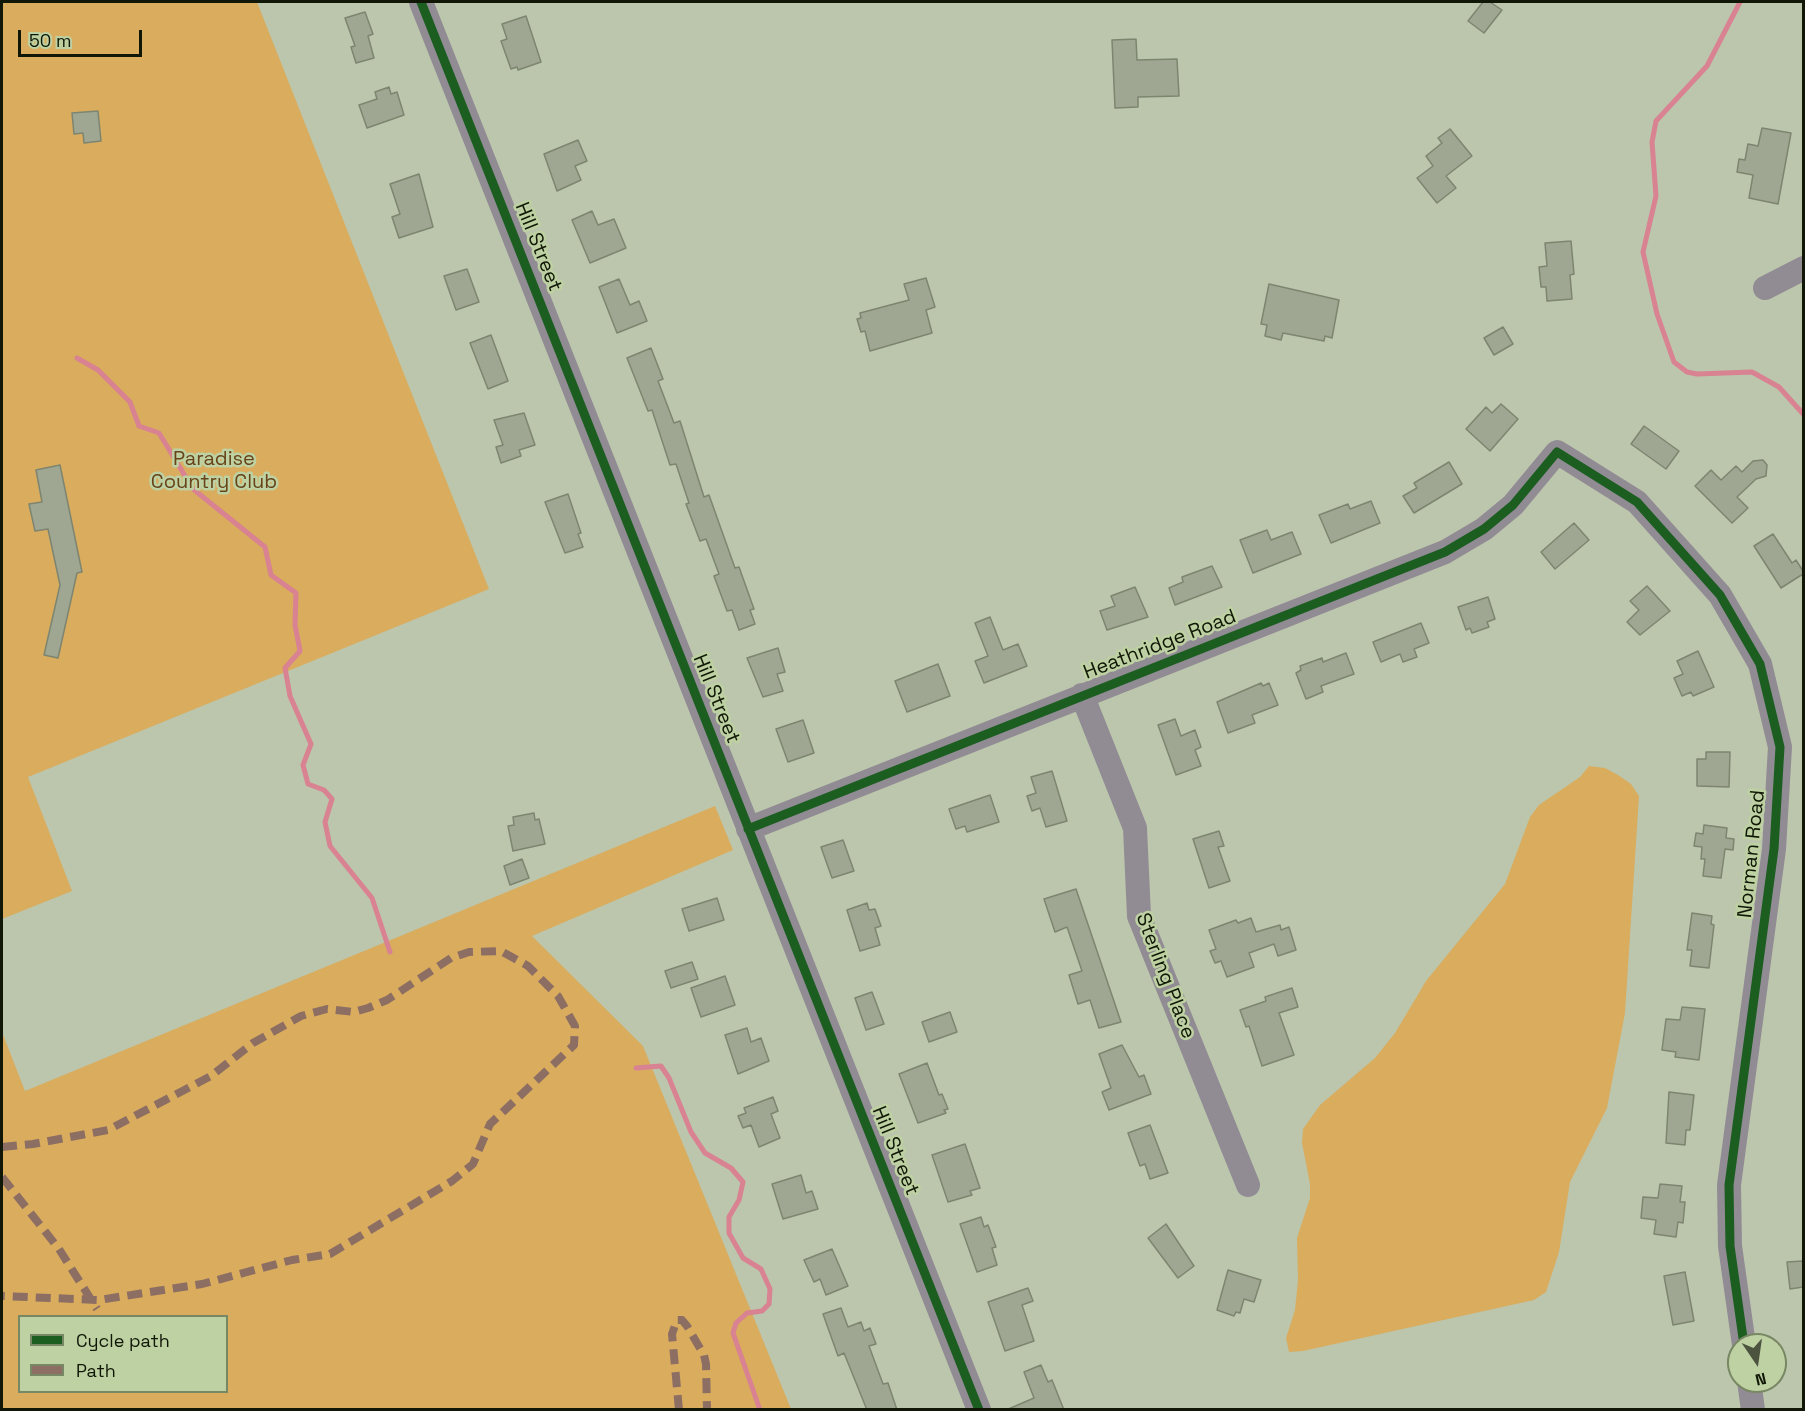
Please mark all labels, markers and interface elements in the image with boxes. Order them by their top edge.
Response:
scale bar [21,18,146,56]
text: 50 m [29,29,71,52]
street label: Hill Street [509,199,567,295]
park label: Paradise Country Club [151,448,277,495]
street label: Heathridge Road [1080,605,1240,685]
street label: Hill Street [687,651,745,747]
street label: Norman Road [1733,789,1771,919]
street label: Sterling Place [1130,910,1200,1042]
street label: Hill Street [866,1103,924,1199]
legend [18,1315,228,1393]
text: Cycle path [76,1329,170,1352]
north arrow [1727,1333,1787,1393]
text: Path [76,1359,116,1382]
text: N [1753,1368,1768,1391]

